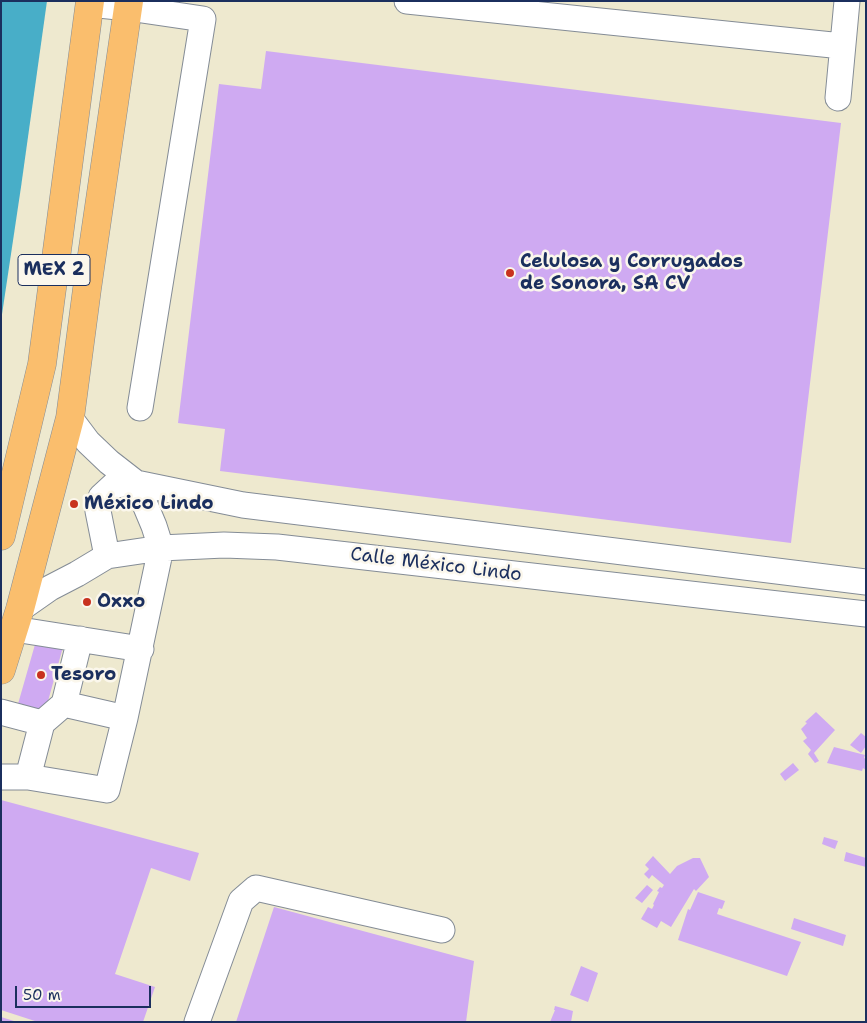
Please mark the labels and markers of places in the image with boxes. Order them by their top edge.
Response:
place label: Celulosa y Corrugados de Sonora, SA CV [520,251,743,295]
marker: Celulosa y Corrugados de Sonora, SA CV [504,267,516,279]
place label: México Lindo [84,493,214,515]
marker: México Lindo [68,498,80,510]
place label: Oxxo [97,591,145,613]
marker: Oxxo [81,596,93,608]
place label: Tesoro [51,664,116,686]
marker: Tesoro [35,669,47,681]

